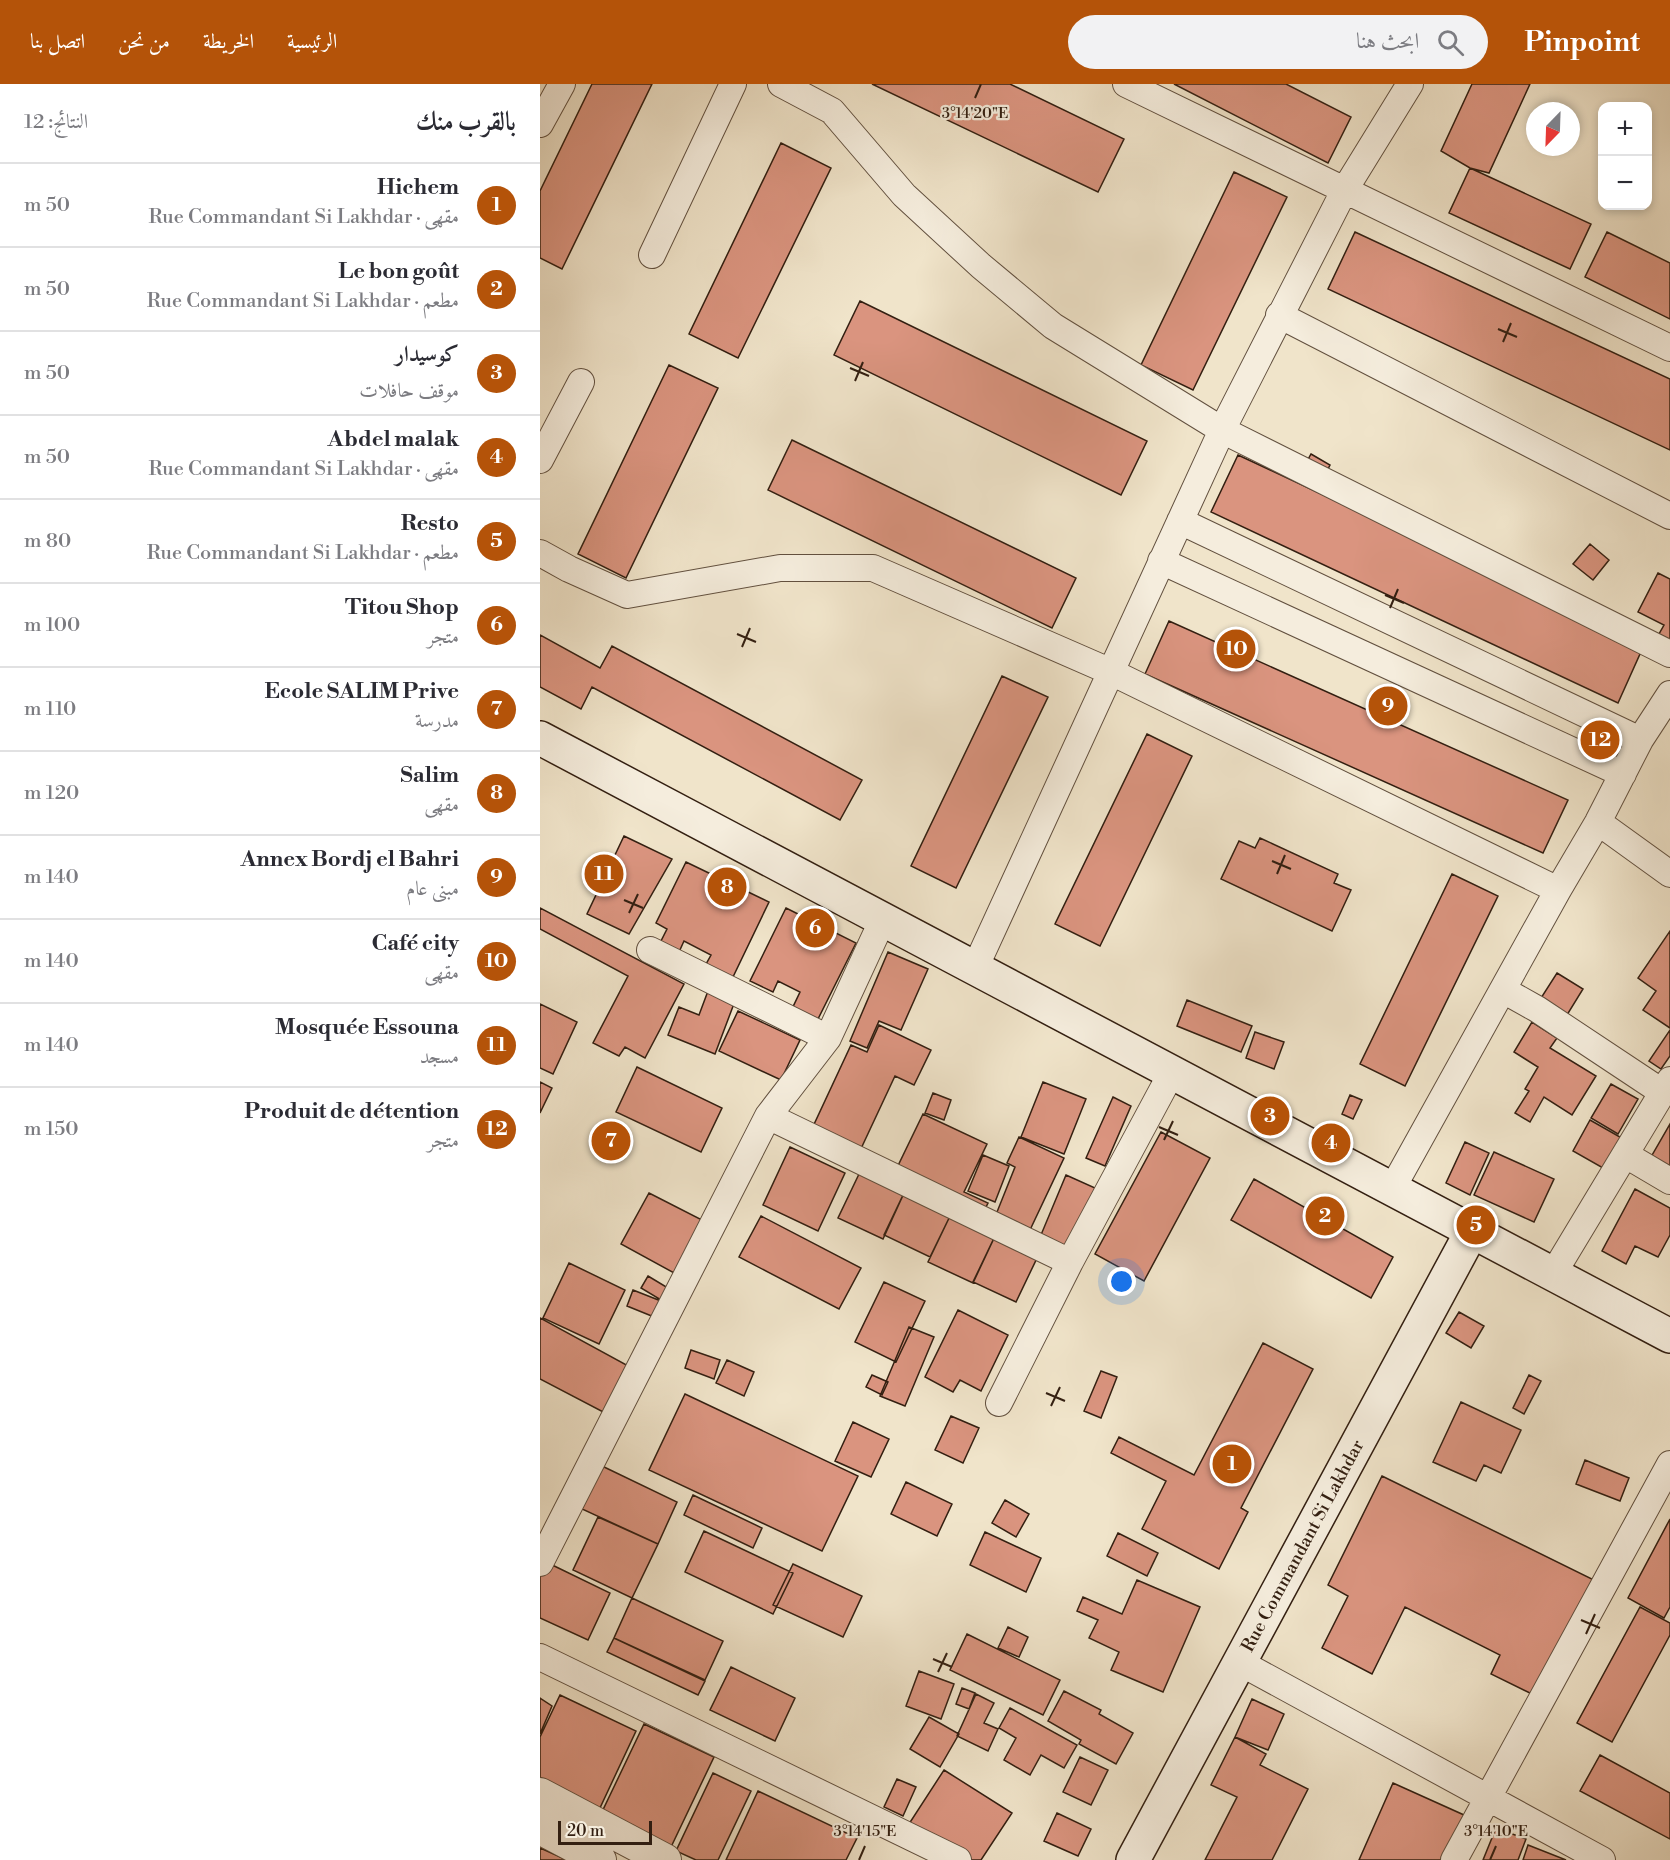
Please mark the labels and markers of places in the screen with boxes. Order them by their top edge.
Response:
pin: 10 [1216,626,1256,672]
pin: 9 [1368,684,1408,728]
pin: 12 [1580,718,1620,762]
pin: 11 [584,852,624,896]
pin: 8 [708,864,747,910]
pin: 6 [796,906,834,950]
pin: 3 [1250,1094,1290,1138]
pin: 7 [592,1118,630,1164]
pin: 4 [1312,1120,1350,1166]
pin: 2 [1306,1194,1344,1238]
pin: 5 [1456,1202,1496,1248]
pin: 1 [1212,1442,1252,1486]

